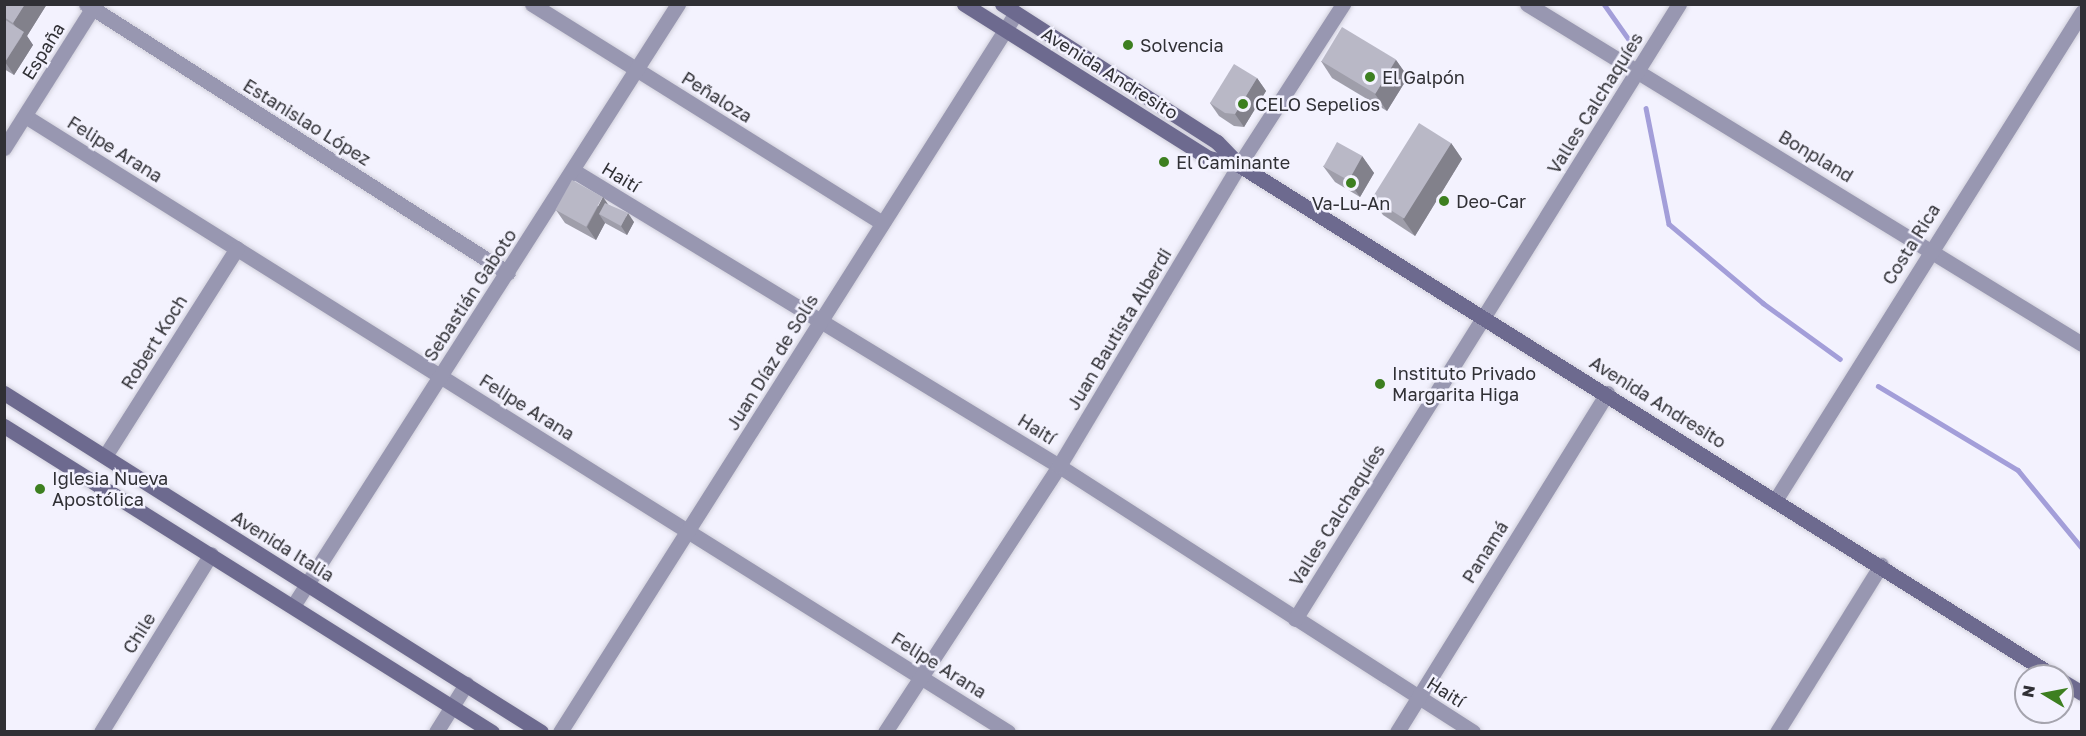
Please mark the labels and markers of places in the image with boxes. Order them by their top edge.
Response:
place label: Solvencia [1140,34,1224,56]
marker: Solvencia [1121,38,1135,52]
place label: El Galpón [1382,66,1465,88]
marker: El Galpón [1363,70,1377,84]
place label: CELO Sepelios [1255,93,1380,115]
marker: CELO Sepelios [1236,97,1250,111]
place label: El Caminante [1176,151,1290,173]
marker: El Caminante [1157,155,1171,169]
marker: Va-Lu-An [1344,176,1358,190]
place label: Deo-Car [1456,190,1526,212]
place label: Va-Lu-An [1312,192,1390,214]
marker: Deo-Car [1437,194,1451,208]
place label: Instituto Privado Margarita Higa [1392,363,1536,406]
marker: Instituto Privado Margarita Higa [1373,377,1387,391]
place label: Iglesia Nueva Apostólica [52,468,168,510]
marker: Iglesia Nueva Apostólica [33,482,47,496]

